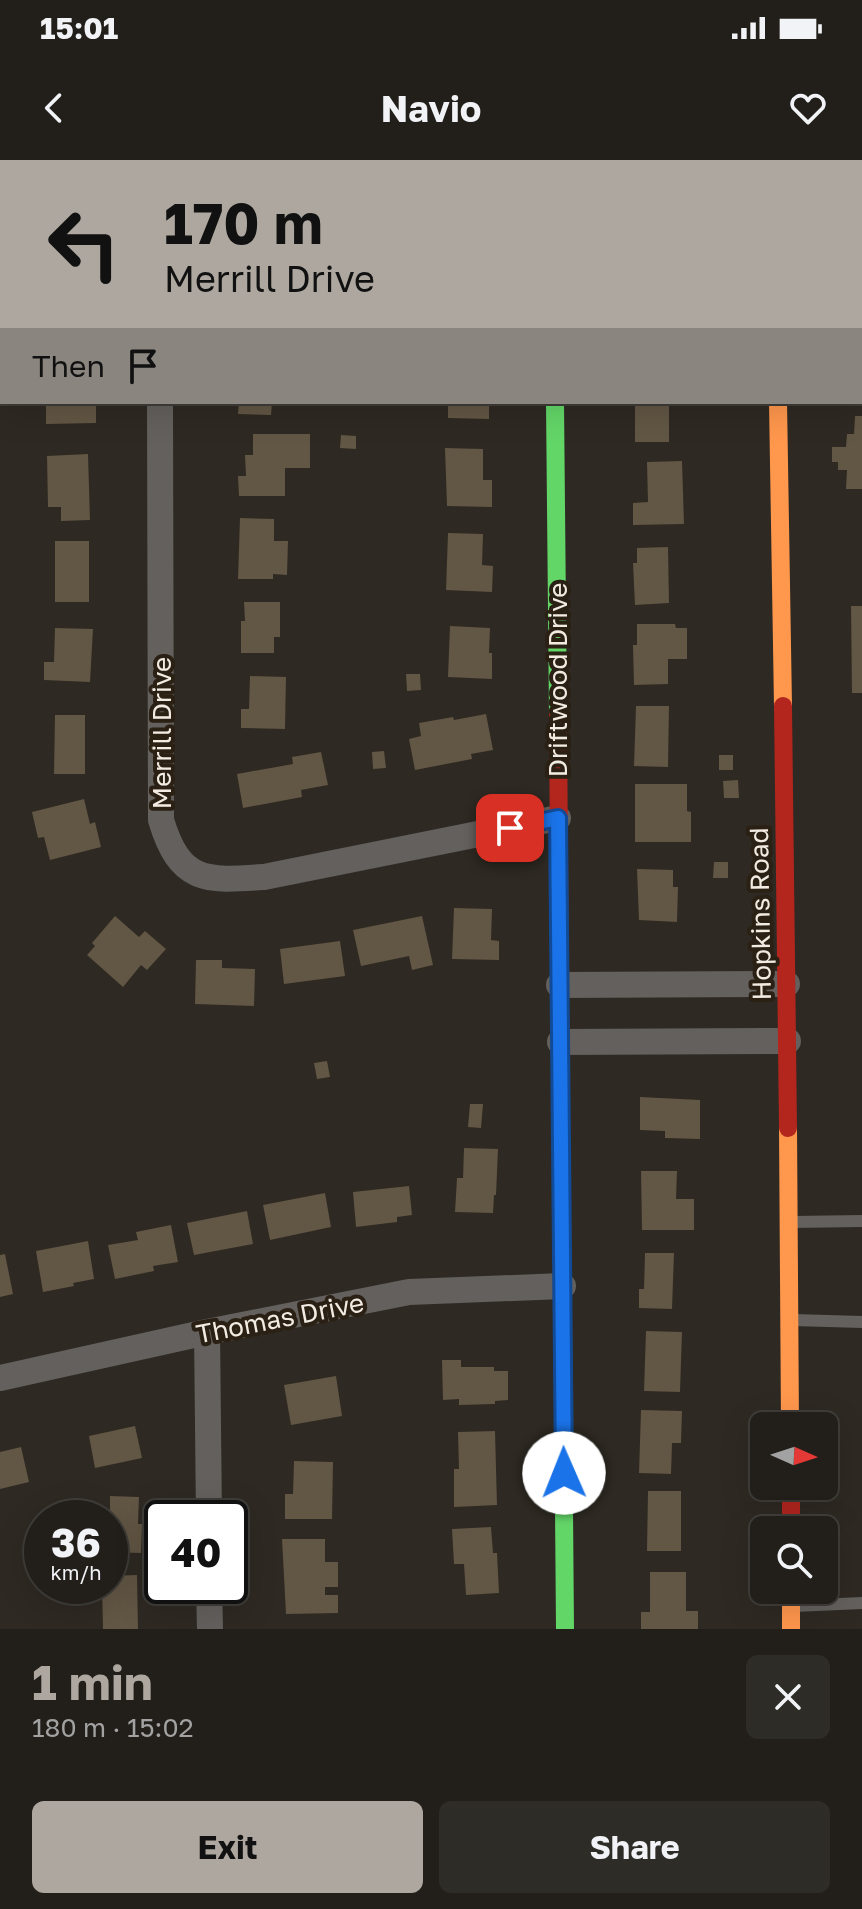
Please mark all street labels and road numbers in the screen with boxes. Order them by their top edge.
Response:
street label: Driftwood Drive [542,583,573,777]
street label: Merrill Drive [146,657,177,809]
street label: Hopkins Road [743,827,777,1001]
street label: Thomas Drive [194,1287,366,1349]

